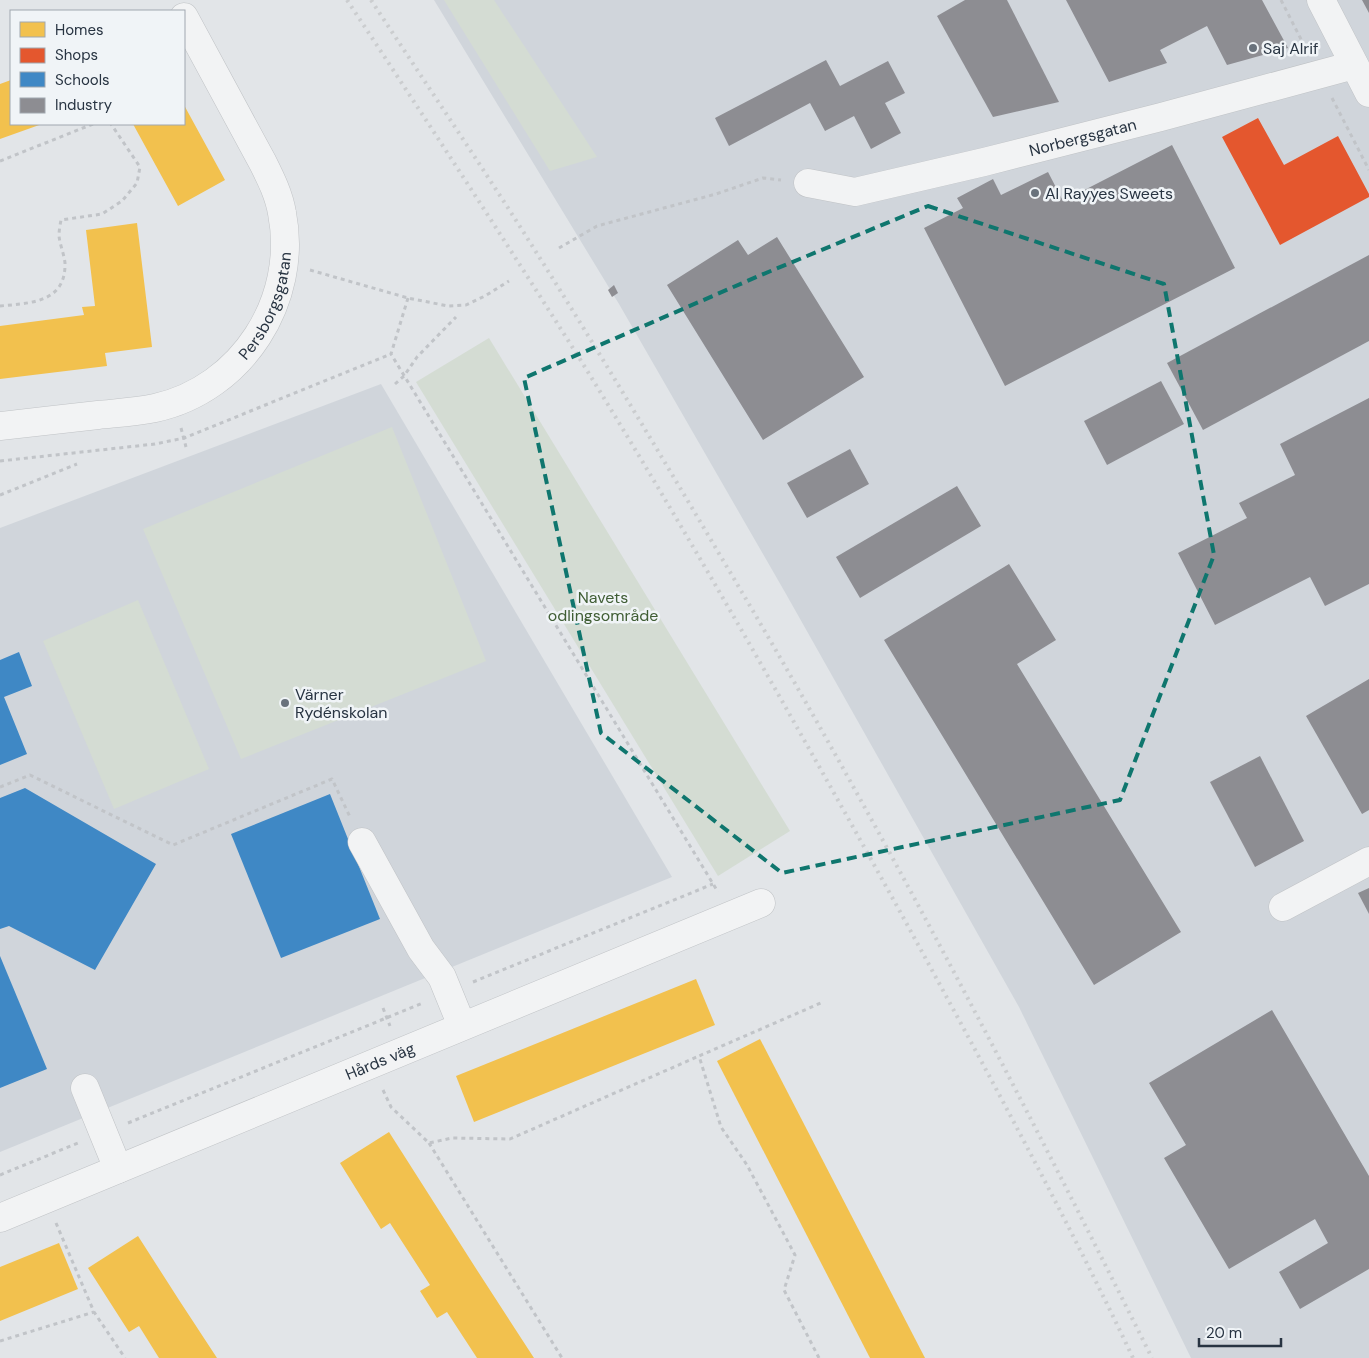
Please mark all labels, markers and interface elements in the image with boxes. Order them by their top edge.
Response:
legend [10,10,185,125]
text: Homes [55,20,104,40]
place label: Saj Alrif [1263,38,1319,59]
marker: Saj Alrif [1247,42,1259,54]
text: Shops [55,45,98,65]
text: Schools [55,70,110,90]
text: Industry [55,95,113,115]
street label: Norbergsgatan [1027,114,1139,161]
place label: Al Rayyes Sweets [1045,183,1173,204]
marker: Al Rayyes Sweets [1029,187,1041,199]
street label: Persborgsgatan [234,251,296,364]
park label: Navets odlingsområde [548,587,658,626]
place label: Värner Rydénskolan [295,684,387,723]
marker: Värner Rydénskolan [279,697,291,709]
street label: Hårds väg [342,1038,418,1085]
scale bar [1199,1316,1282,1348]
text: 20 m [1206,1323,1242,1343]

